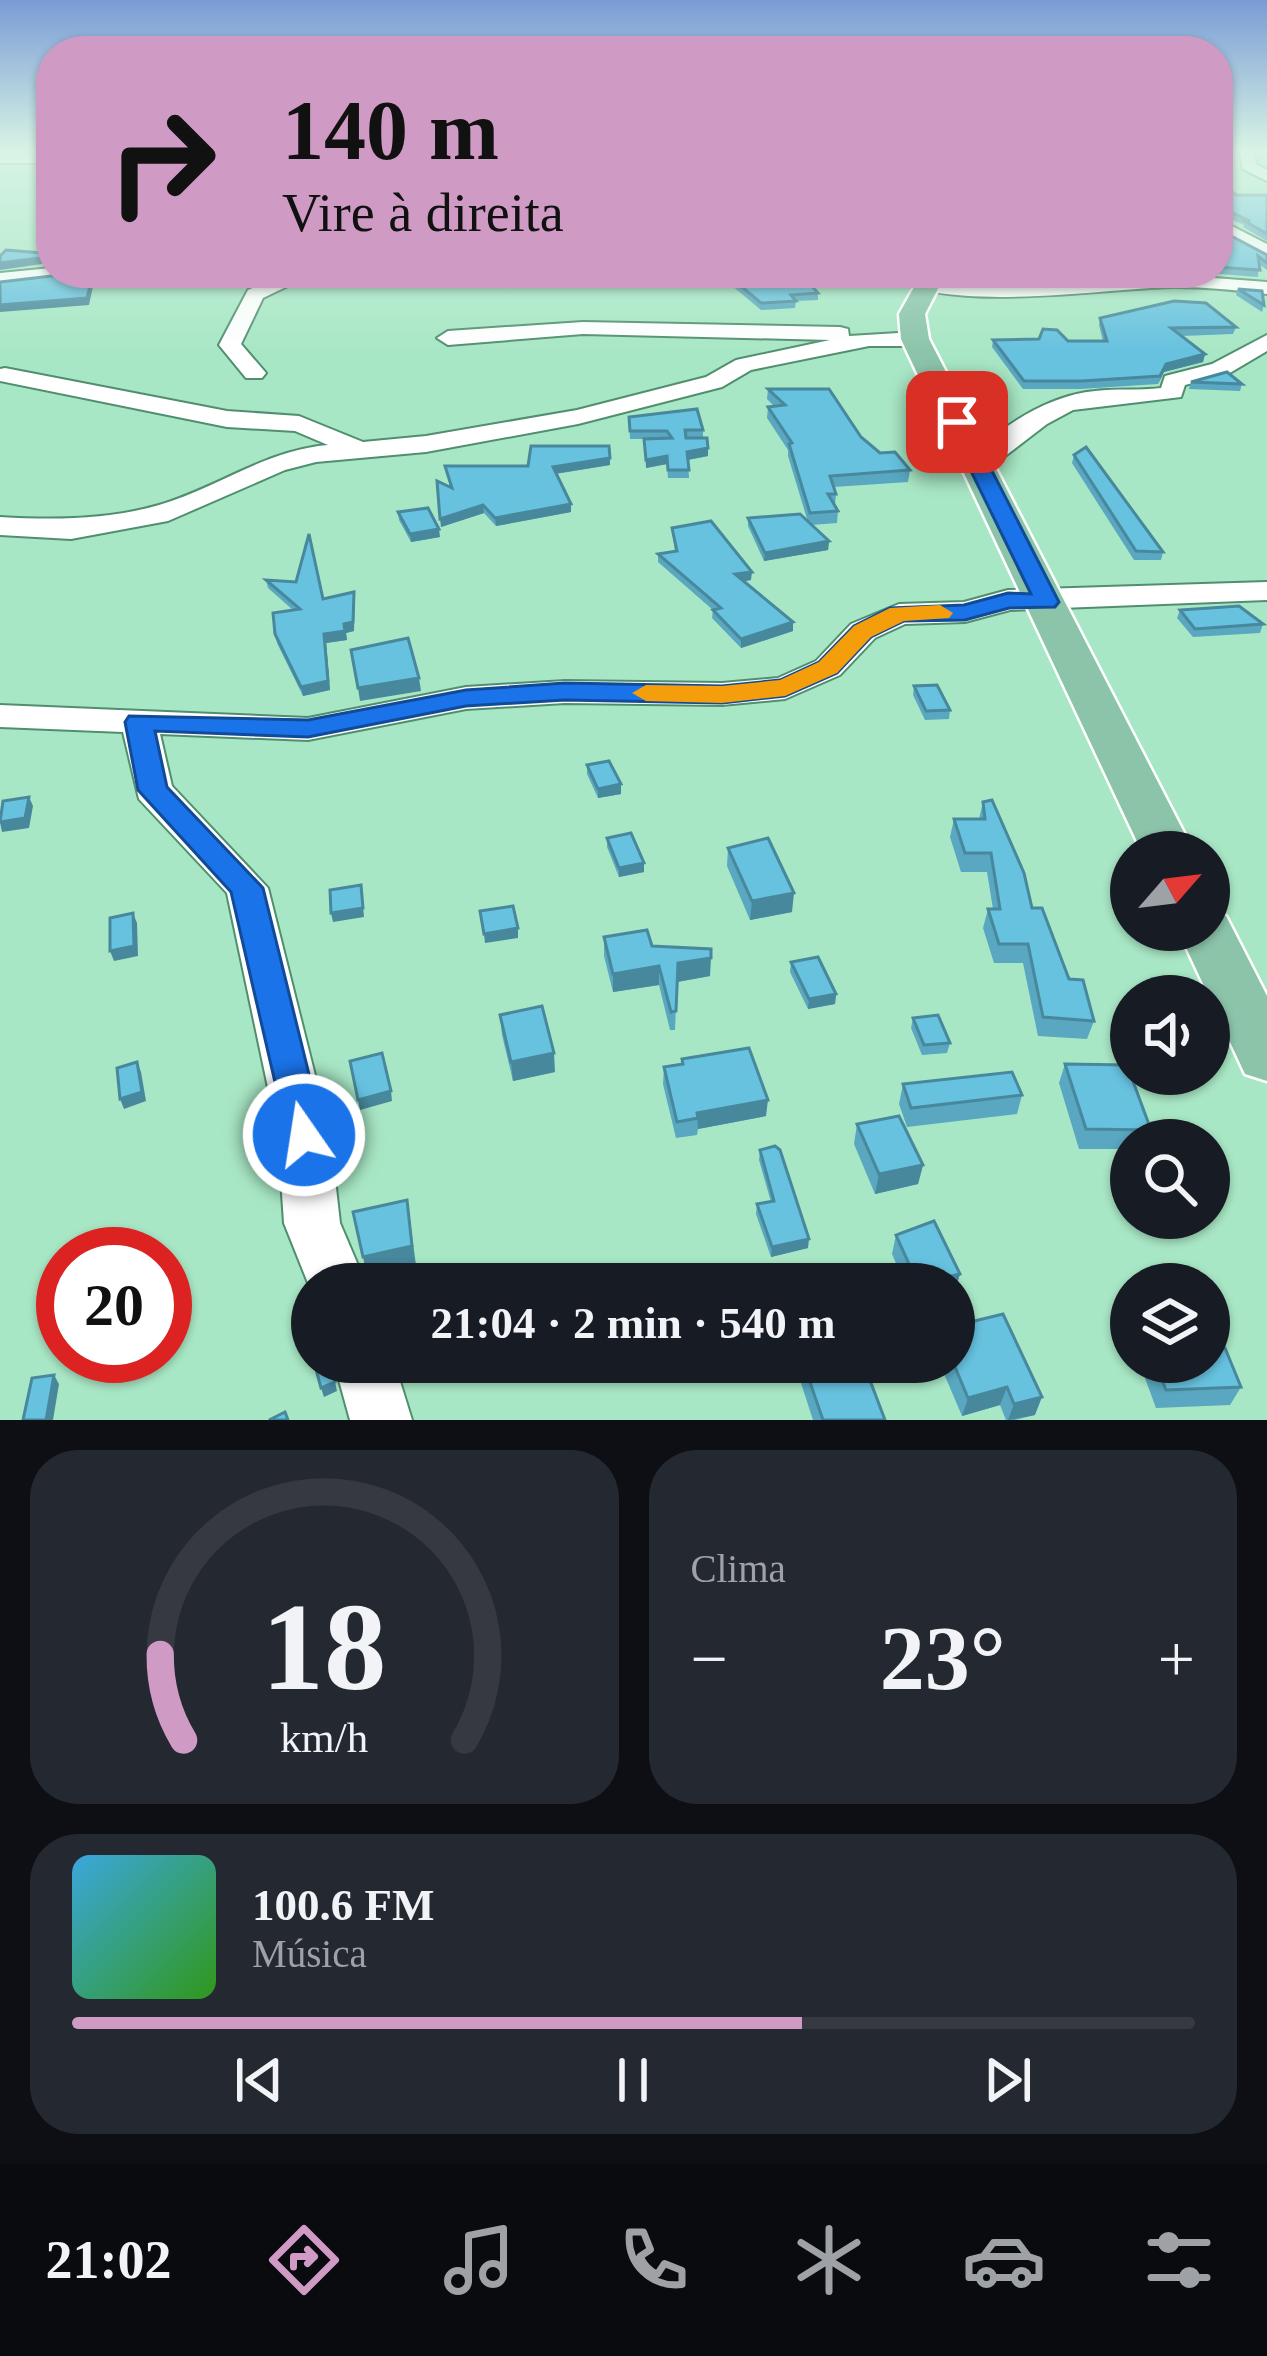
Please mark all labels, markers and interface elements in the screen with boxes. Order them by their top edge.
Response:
icon: right [84,84,240,240]
text: 140 m [282,84,499,177]
text: Vire à direita [282,183,564,243]
pin [906,371,1008,473]
icon: arrive [924,389,990,455]
north arrow [1110,831,1230,951]
map controls [1110,831,1230,1383]
button: sound [1110,975,1230,1095]
position arrow [241,1072,367,1198]
button: search [1110,1119,1230,1239]
speed limit sign: 20 [36,1227,192,1383]
button: layers [1110,1263,1230,1383]
text: 21:04 · 2 min · 540 m [431,1298,836,1348]
text: Clima [691,1547,786,1590]
text: 18 [262,1578,387,1716]
text: 23° [880,1609,1006,1708]
text: − [691,1622,728,1695]
text: + [1158,1622,1195,1695]
text: km/h [280,1714,368,1761]
text: 100.6 FM [252,1880,434,1930]
text: Música [252,1932,367,1975]
icon: previous [226,2047,292,2113]
icon: pause [600,2047,666,2113]
icon: next [975,2047,1041,2113]
icon: directions [262,2218,346,2302]
icon: music [437,2218,521,2302]
icon: phone [612,2218,696,2302]
icon: climate [787,2218,871,2302]
icon: car [962,2218,1046,2302]
icon: filters [1137,2218,1221,2302]
text: 21:02 [46,2230,171,2290]

